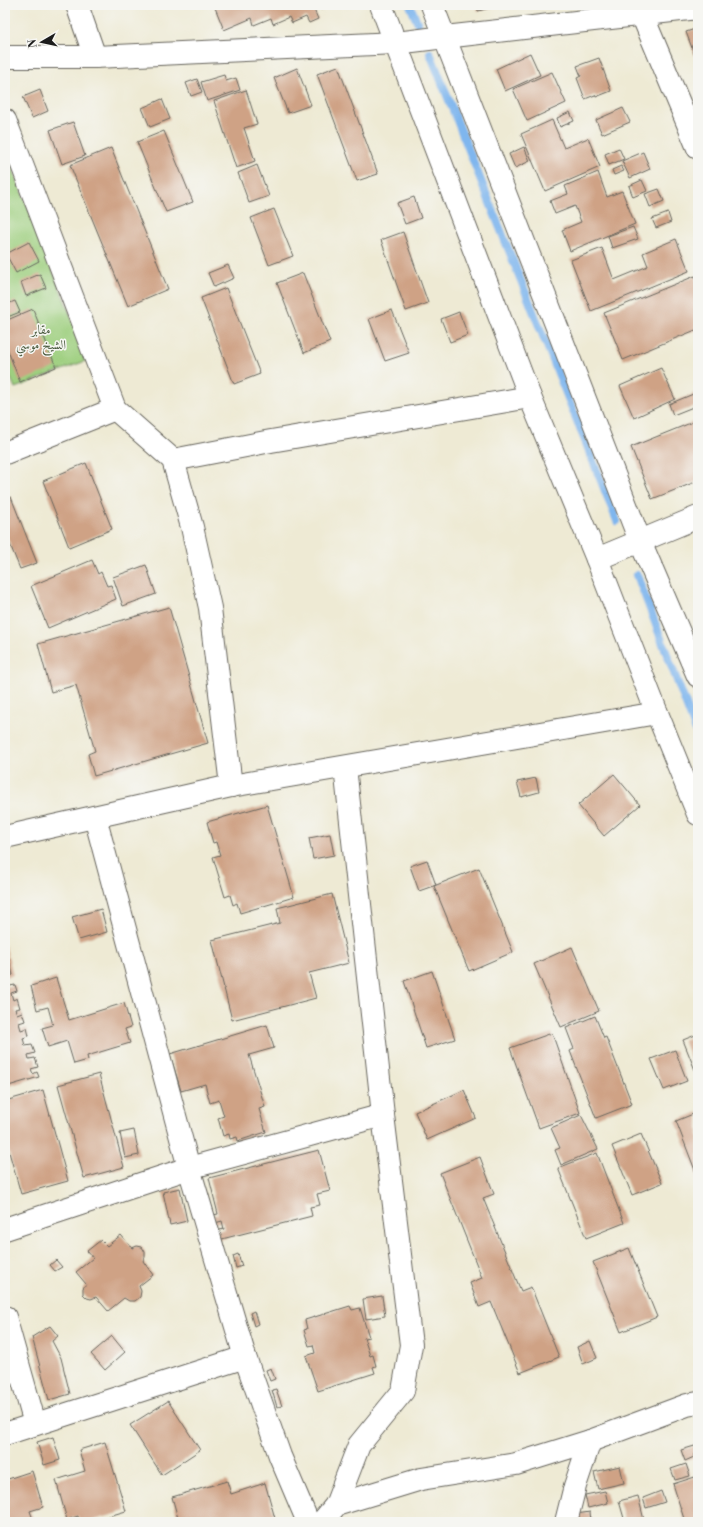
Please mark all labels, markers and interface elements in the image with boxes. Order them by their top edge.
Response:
north arrow [22,22,62,62]
text: N [25,38,41,49]
park label: مقابر الشيخ موسي [16,322,66,357]

